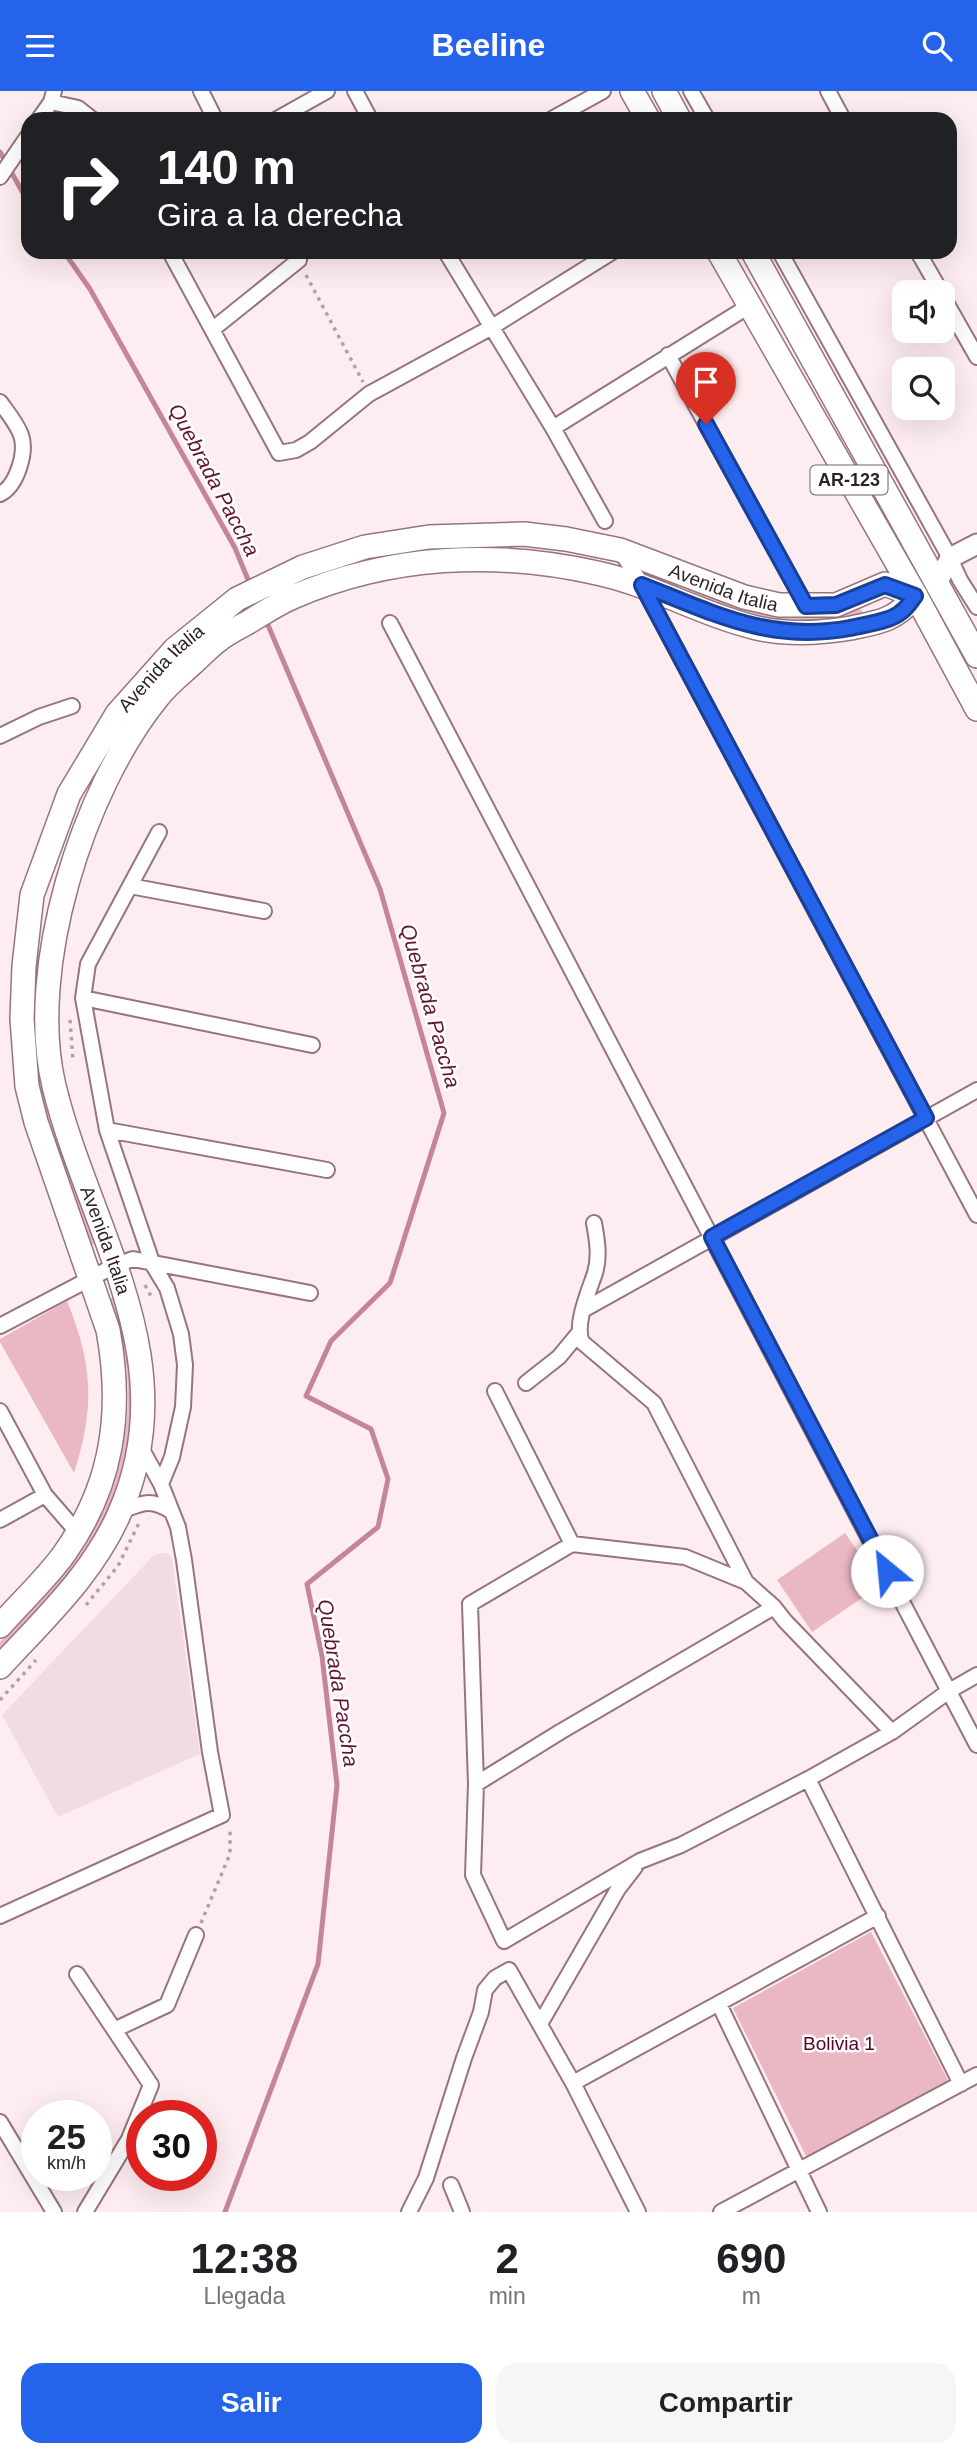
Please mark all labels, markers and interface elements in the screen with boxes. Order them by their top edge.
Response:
icon: menu [21,27,59,65]
text: Beeline [432,27,545,63]
icon: search [918,27,956,65]
icon: right [42,140,133,231]
text: 140 m [157,140,296,194]
text: Gira a la derecha [157,197,402,233]
map controls [892,280,955,420]
button: sound [892,280,955,343]
pin [676,352,736,424]
button: search [892,357,955,420]
icon: arrive [687,363,725,401]
water label: Quebrada Paccha [165,400,264,560]
road number: AR-123 [810,465,888,495]
street label: Avenida Italia [666,560,780,616]
street label: Avenida Italia [114,620,208,716]
water label: Quebrada Paccha [396,921,465,1090]
street label: Avenida Italia [76,1183,134,1298]
position arrow [850,1534,924,1608]
water label: Quebrada Paccha [314,1598,363,1768]
park label: Bolivia 1 [803,2033,875,2054]
speed limit sign: 30 [126,2100,217,2191]
text: 25 [47,2117,86,2156]
text: km/h [47,2153,86,2173]
text: 12:38 [191,2235,298,2282]
text: 2 [495,2235,519,2282]
text: 690 [716,2235,786,2282]
text: Llegada [203,2283,285,2309]
text: min [489,2283,526,2309]
text: m [742,2283,761,2309]
button: Salir [21,2363,482,2443]
button: Compartir [496,2363,956,2443]

